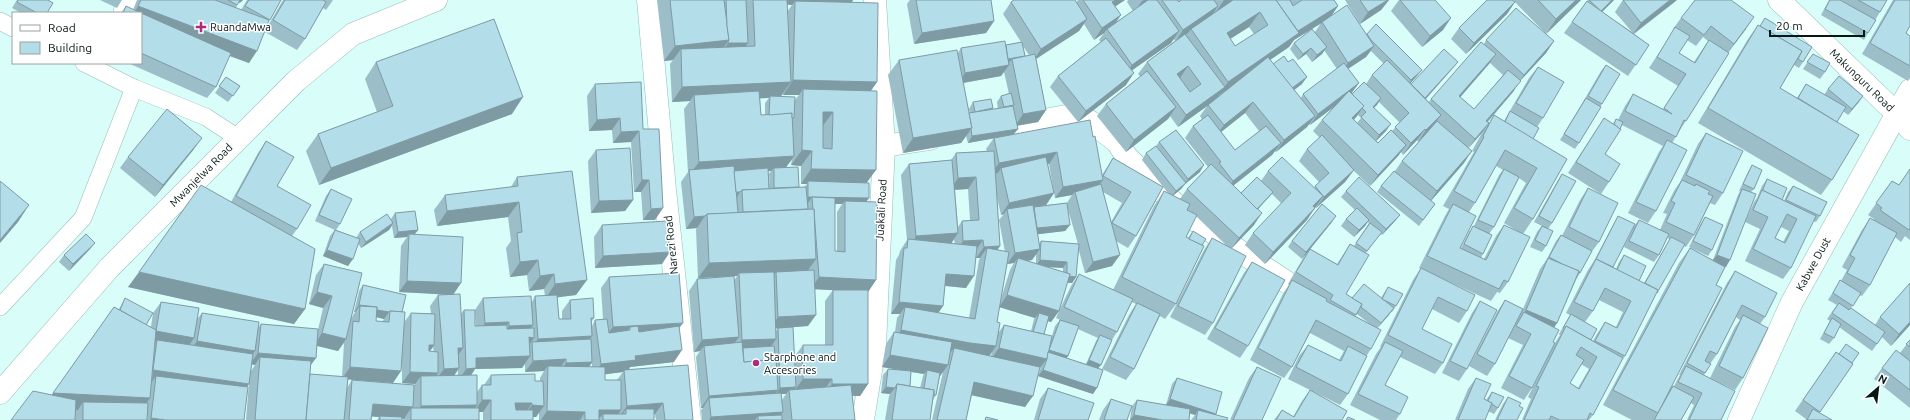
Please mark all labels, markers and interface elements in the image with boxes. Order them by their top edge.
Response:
legend [12,12,142,64]
scale bar [1770,12,1864,38]
text: 20 m [1776,19,1803,32]
text: Road [48,21,76,34]
marker: RuandaMwa [195,21,207,33]
place label: RuandaMwa [210,21,271,33]
text: Building [48,41,92,54]
street label: Makunguru Road [1828,46,1896,114]
street label: Mwanjelwa Road [167,141,235,209]
street label: Juakali Road [873,179,889,241]
street label: Narezi Road [662,215,680,275]
street label: Kabwe Dust [1793,235,1833,293]
place label: Starphone and Accesories [764,351,836,376]
marker: Starphone and Accesories [751,358,761,368]
north arrow [1858,368,1898,408]
text: N [1876,372,1889,386]

